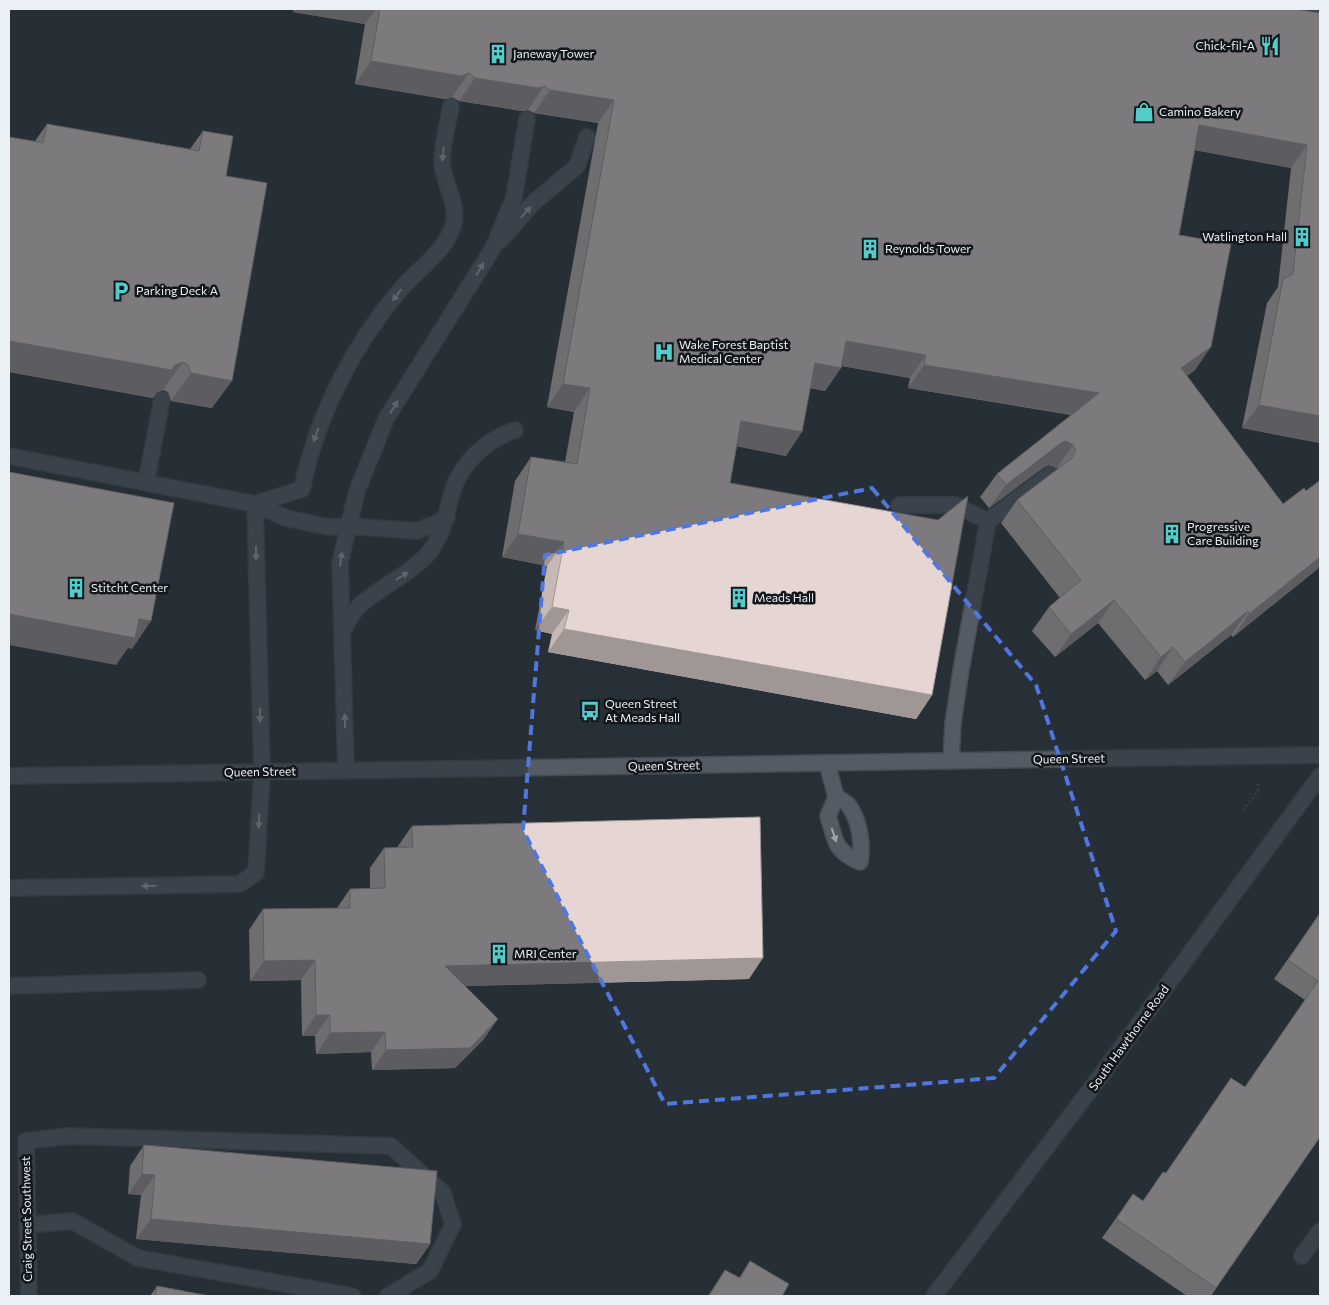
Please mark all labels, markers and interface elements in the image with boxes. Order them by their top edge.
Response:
restaurant icon: Chick-fil-A [1259,35,1281,57]
place label: Chick-fil-A [1196,38,1255,52]
building icon: Janeway Tower [487,43,509,65]
place label: Janeway Tower [513,46,594,61]
shop icon: Camino Bakery [1133,101,1155,123]
place label: Camino Bakery [1159,104,1241,118]
one-way arrow [439,147,447,163]
one-way arrow [520,205,531,218]
building icon: Watlington Hall [1291,226,1313,248]
place label: Watlington Hall [1202,229,1287,243]
building icon: Reynolds Tower [859,238,881,260]
place label: Reynolds Tower [885,241,971,255]
one-way arrow [476,262,485,276]
parking icon: Parking Deck A [110,280,132,302]
place label: Parking Deck A [136,283,218,297]
one-way arrow [391,288,402,301]
place label: Wake Forest Baptist Medical Center [679,337,789,365]
hospital icon: Wake Forest Baptist Medical Center [653,341,675,363]
one-way arrow [389,400,399,413]
one-way arrow [312,428,320,443]
place label: Progressive Care Building [1187,519,1259,547]
building icon: Progressive Care Building [1161,523,1183,545]
one-way arrow [252,545,260,561]
one-way arrow [337,551,345,567]
one-way arrow [395,572,408,581]
building icon: Stitcht Center [65,577,87,599]
place label: Stitcht Center [91,580,168,594]
building icon: Meads Hall [728,587,750,609]
place label: Meads Hall [754,590,814,604]
place label: Queen Street At Meads Hall [605,696,680,724]
bus stop icon: Queen Street At Meads Hall [579,700,601,722]
one-way arrow [257,708,265,724]
one-way arrow [340,713,348,729]
street label: Queen Street [1033,750,1105,766]
street label: Queen Street [628,757,700,773]
street label: Queen Street [224,763,296,779]
one-way arrow [255,813,263,829]
one-way arrow [830,828,838,843]
one-way arrow [141,882,157,890]
building icon: MRI Center [488,943,510,965]
place label: MRI Center [514,946,577,960]
street label: South Hawthorne Road [1085,982,1171,1093]
street label: Craig Street Southwest [18,1156,34,1282]

